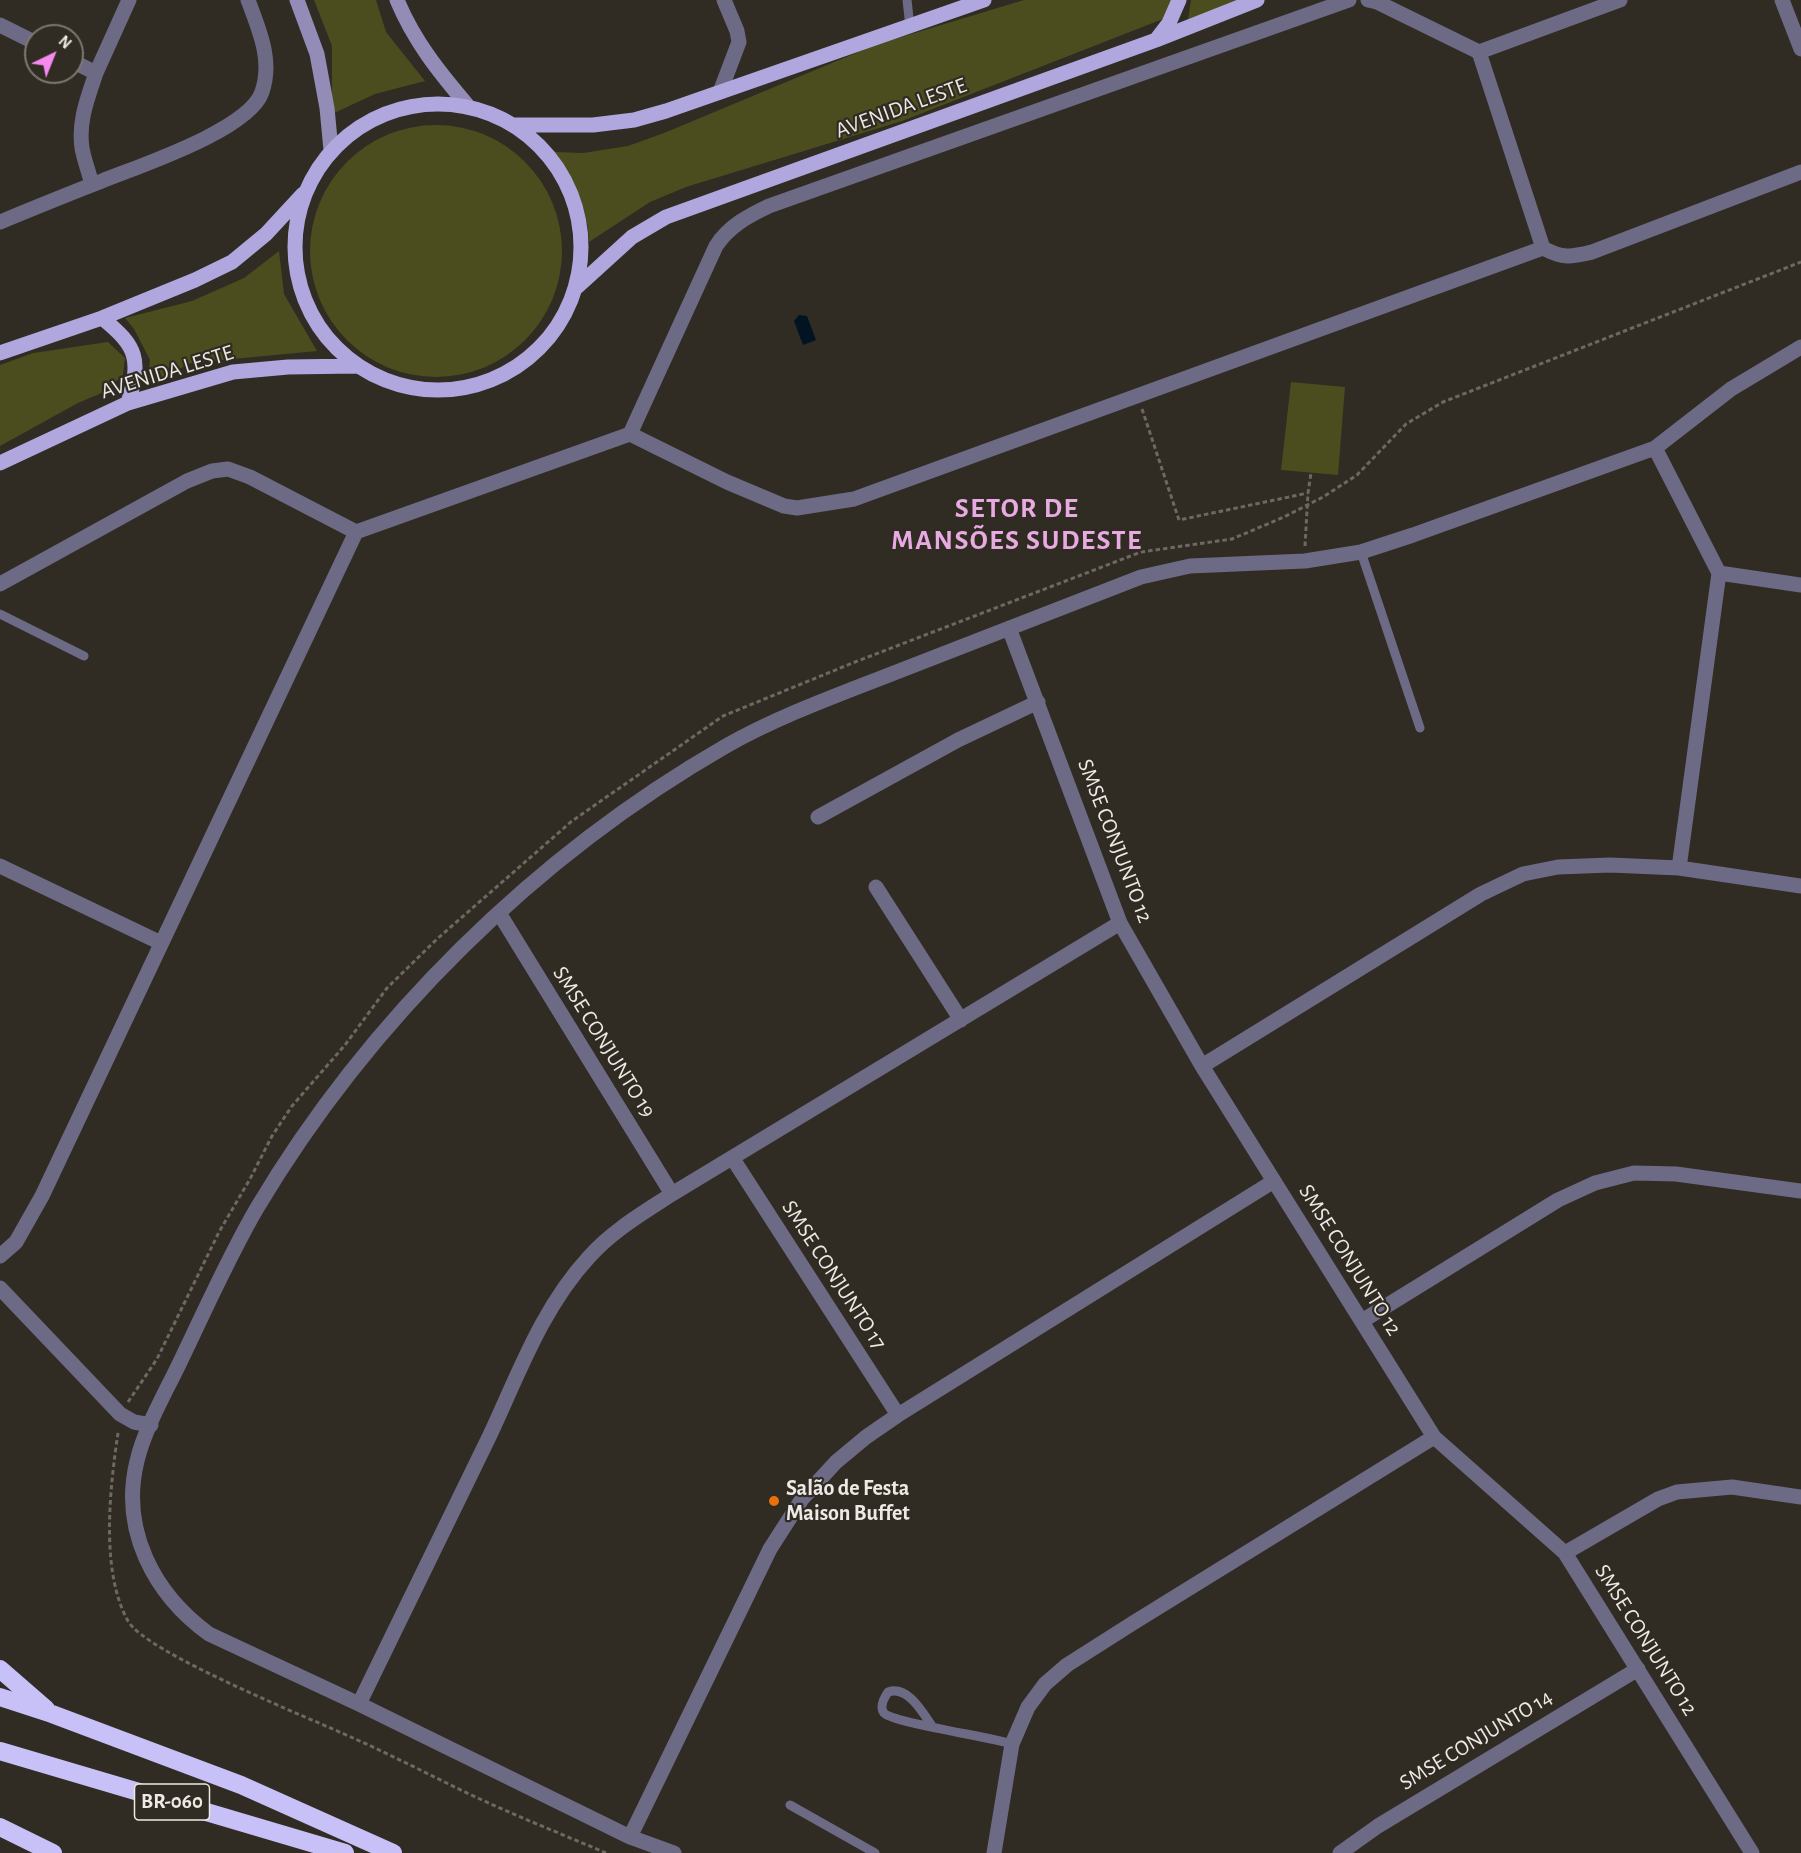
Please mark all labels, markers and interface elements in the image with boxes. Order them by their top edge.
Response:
north arrow [24,24,84,84]
text: N [55,33,74,52]
street label: AVENIDA LESTE [832,72,970,144]
street label: AVENIDA LESTE [97,339,237,405]
district label: SETOR DE MANSÕES SUDESTE [891,492,1143,558]
street label: SMSE CONJUNTO 12 [1072,755,1158,927]
street label: SMSE CONJUNTO 19 [547,961,661,1123]
street label: SMSE CONJUNTO 12 [1293,1180,1407,1340]
street label: SMSE CONJUNTO 17 [776,1196,892,1354]
place label: Salão de Festa Maison Buffet [786,1475,910,1526]
marker: Salão de Festa Maison Buffet [767,1494,781,1508]
street label: SMSE CONJUNTO 12 [1589,1560,1703,1720]
street label: SMSE CONJUNTO 14 [1395,1684,1557,1796]
road number: BR-060 [134,1784,210,1820]

